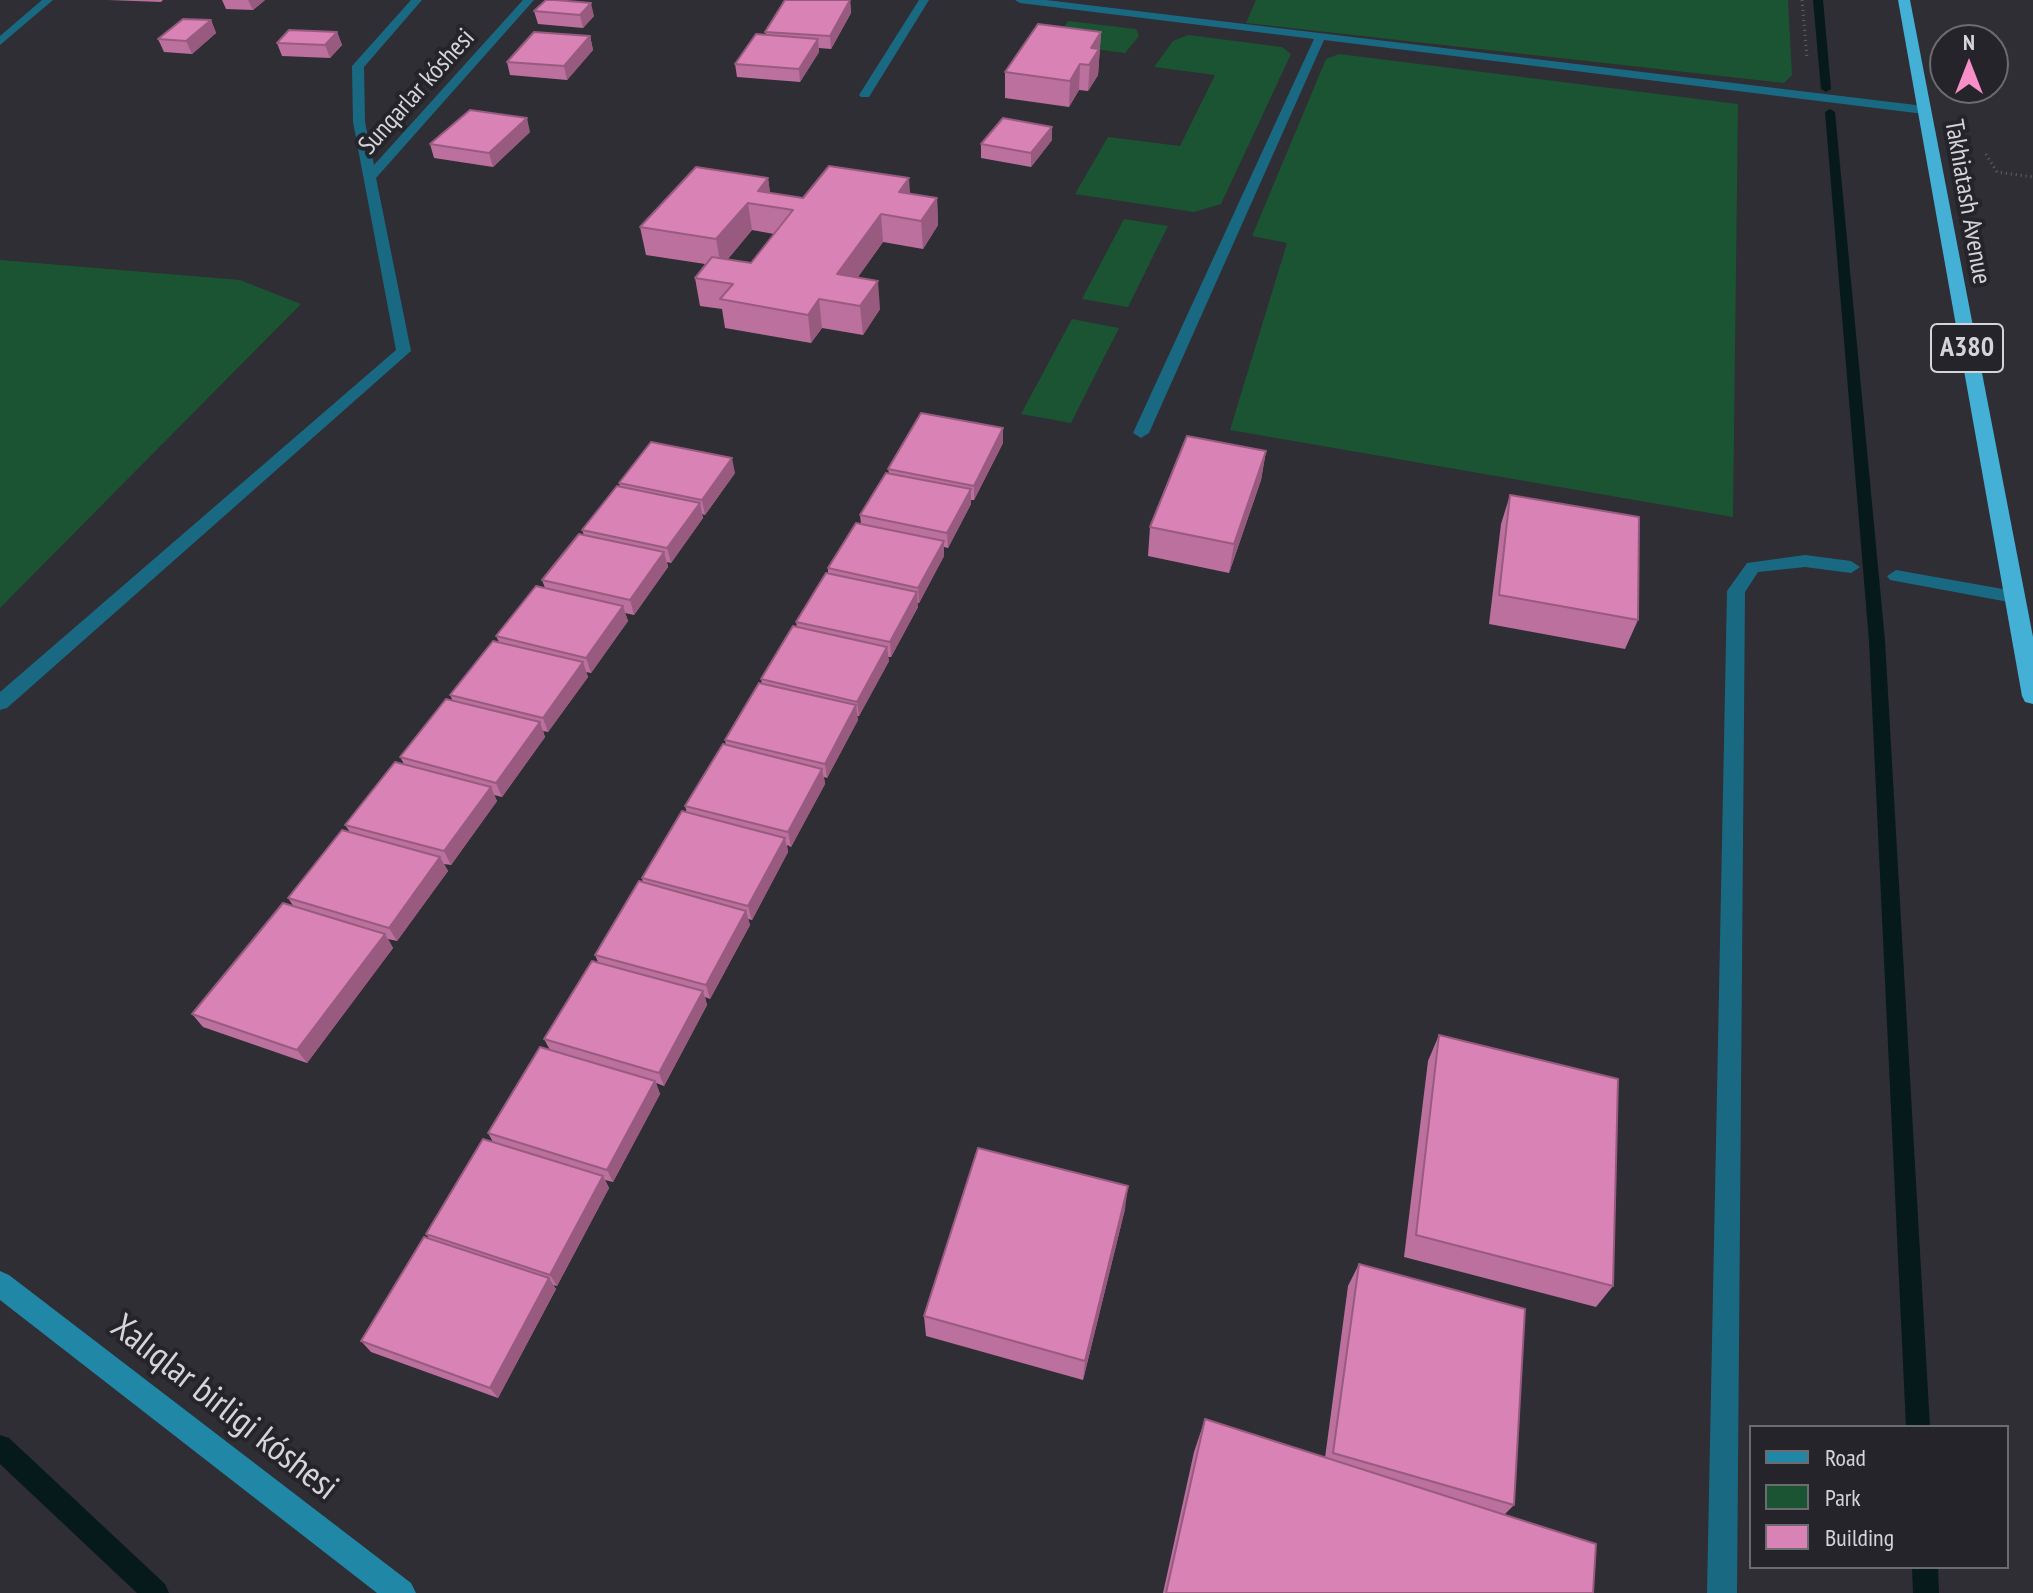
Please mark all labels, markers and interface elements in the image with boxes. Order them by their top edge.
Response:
street label: Sunqarlar kóshesi [353,23,481,161]
north arrow [1929,24,2009,104]
text: N [1963,28,1975,56]
street label: Takhiatash Avenue [1937,117,1997,287]
road number: A380 [1931,324,2003,372]
street label: Xalıqlar birligi kóshesi [102,1306,346,1510]
legend [1749,1425,2009,1569]
text: Road [1825,1442,1866,1473]
text: Park [1825,1482,1861,1513]
text: Building [1825,1522,1894,1553]

